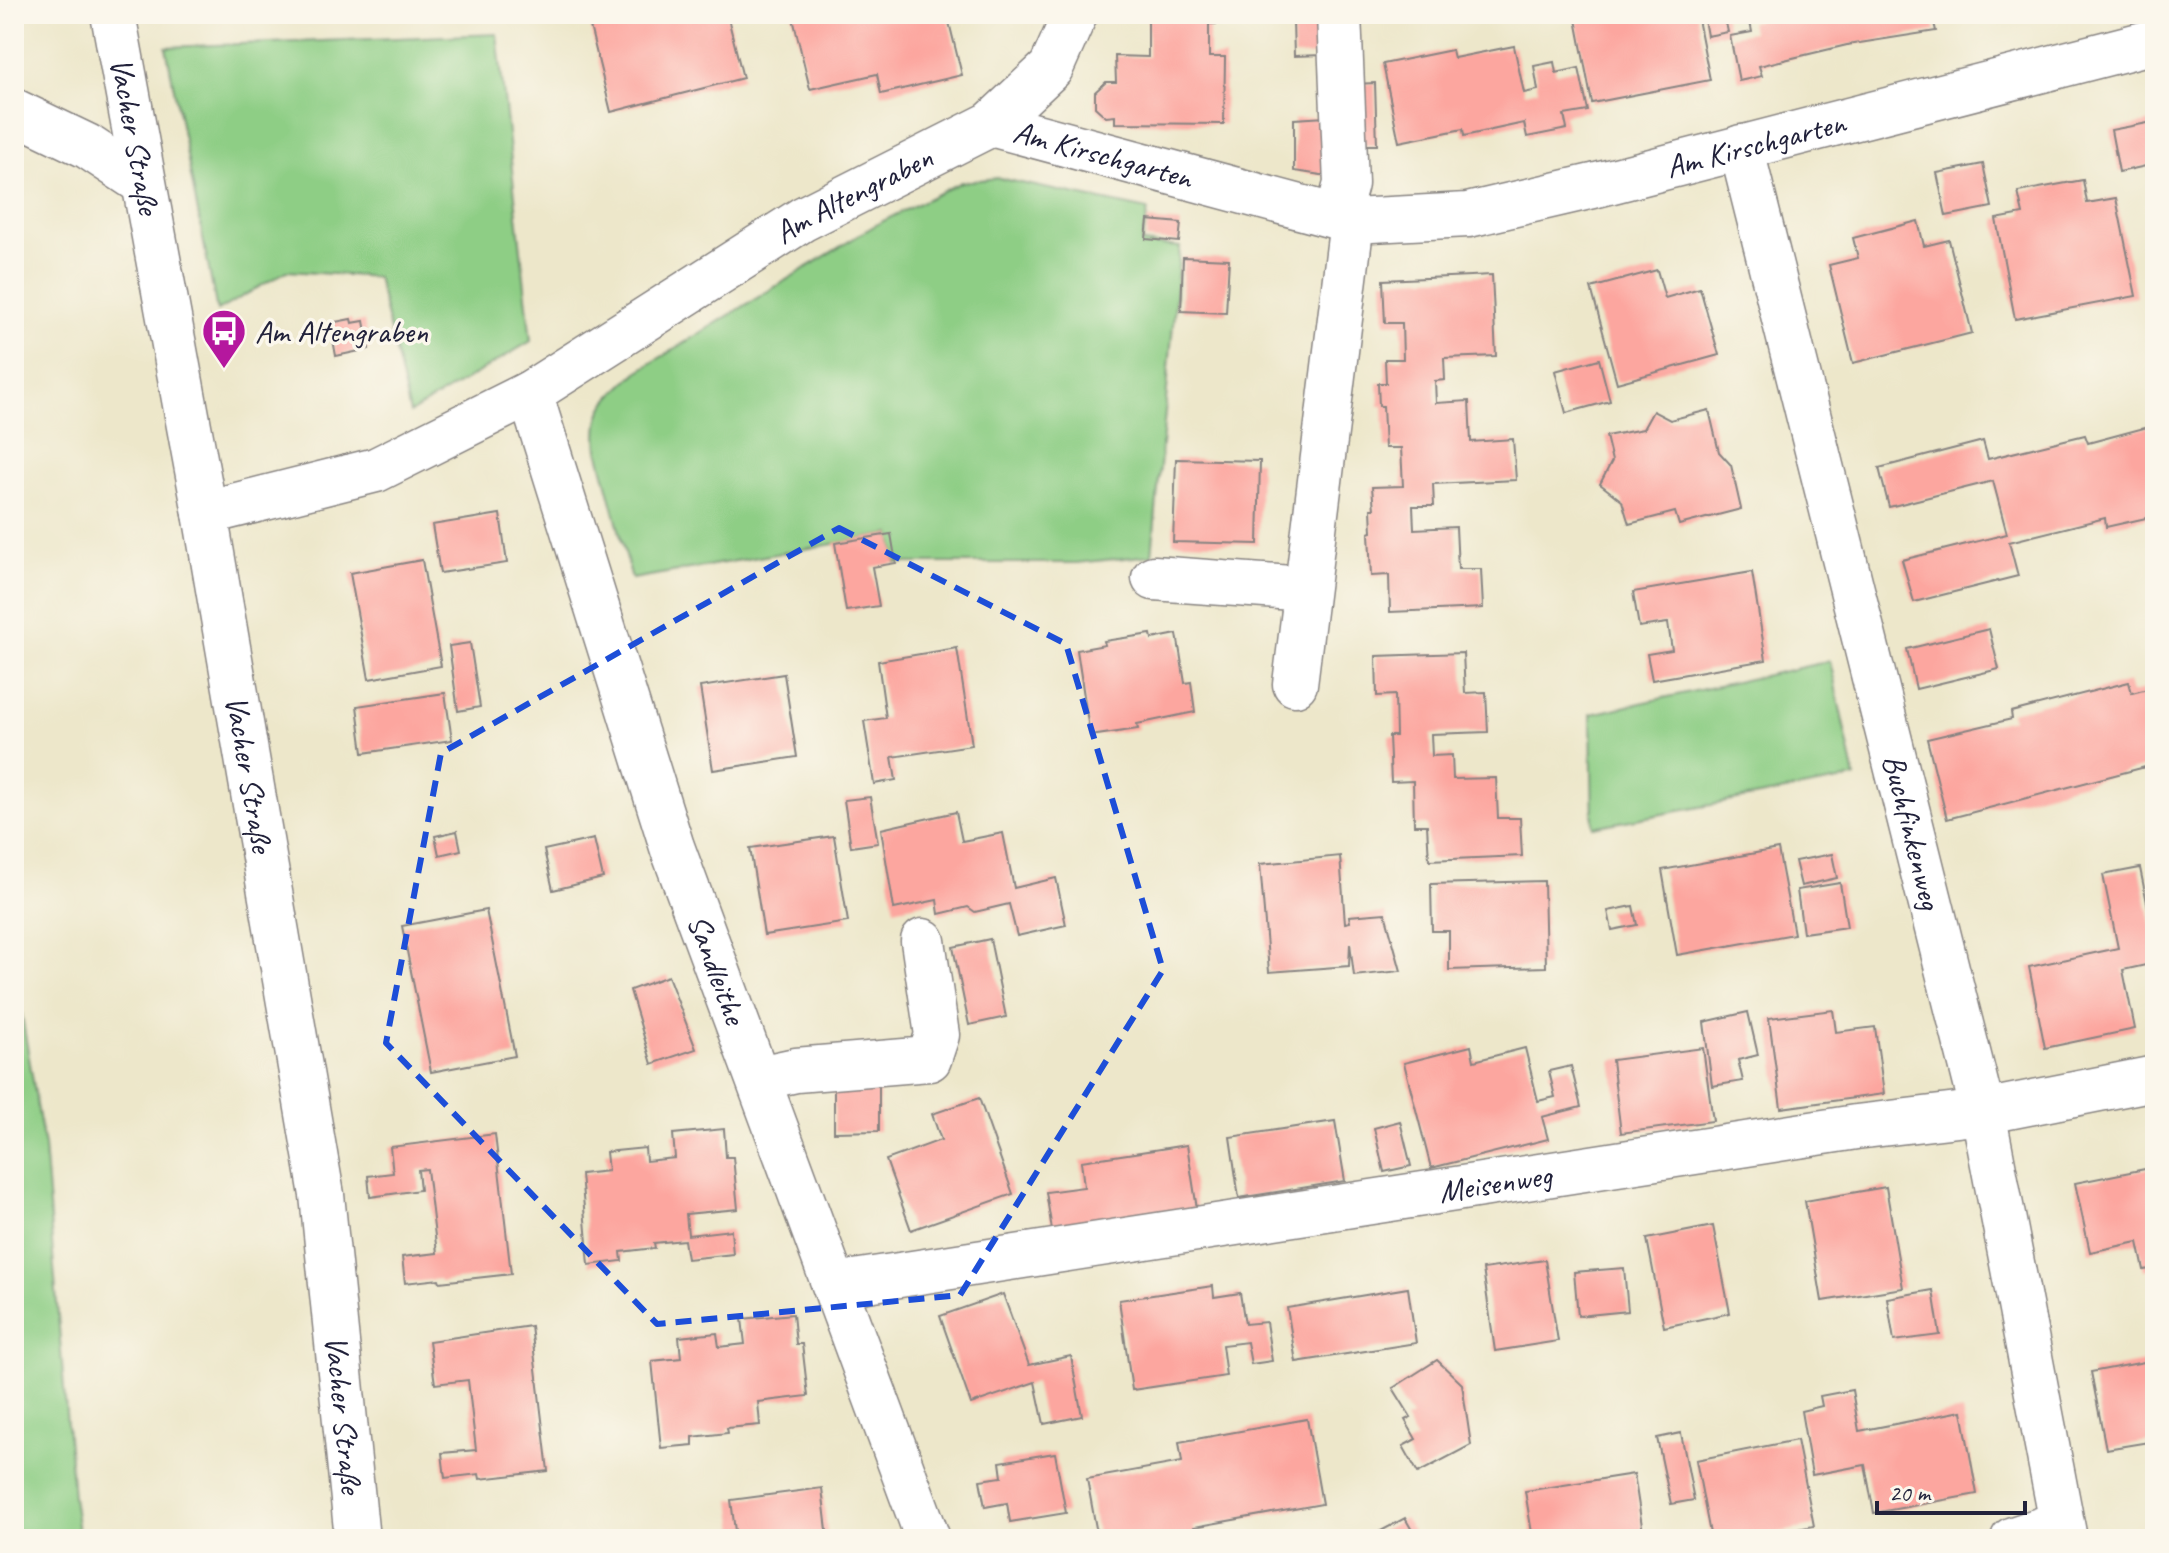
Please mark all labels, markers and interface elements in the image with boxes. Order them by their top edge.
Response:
street label: Vacher Straße [101,54,170,220]
street label: Am Kirschgarten [1661,101,1851,187]
street label: Am Kirschgarten [1009,110,1198,198]
street label: Am Altengraben [766,136,940,253]
bus stop icon: Am Altengraben [200,307,248,370]
place label: Am Altengraben [255,311,429,352]
street label: Vacher Straße [216,692,284,858]
street label: Buchfinkenweg [1874,750,1952,915]
street label: Sandleithe [678,909,757,1032]
street label: Meisenweg [1436,1154,1556,1212]
street label: Vacher Straße [316,1334,373,1498]
scale bar [1877,1465,2025,1515]
text: 20 m [1889,1478,1932,1508]

